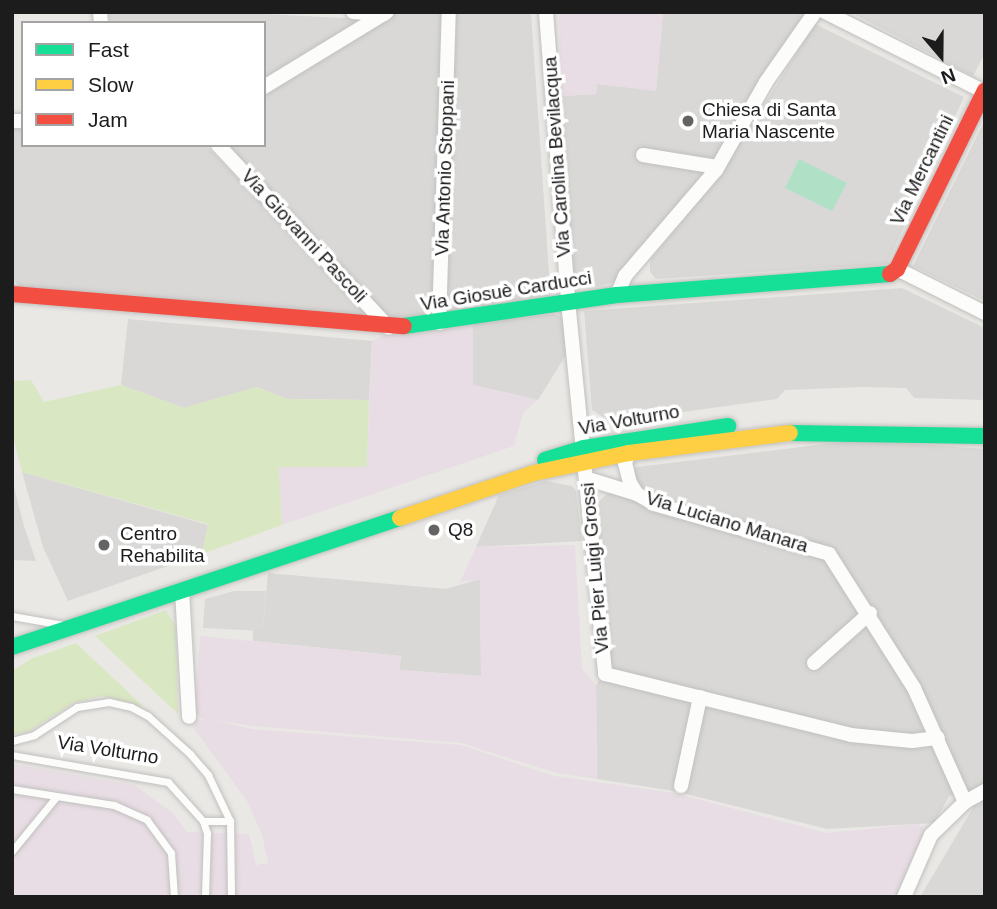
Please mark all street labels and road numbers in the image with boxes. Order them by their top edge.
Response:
street label: Via Carolina Bevilacqua [539,56,575,258]
street label: Via Antonio Stoppani [431,79,459,257]
street label: Via Mercantini [885,111,959,229]
street label: Via Giovanni Pascoli [236,165,372,307]
street label: Via Giosuè Carducci [419,266,593,316]
street label: Via Volturno [577,400,681,440]
street label: Via Pier Luigi Grossi [576,481,614,655]
street label: Via Luciano Manara [643,486,811,558]
street label: Via Volturno [56,731,160,769]

